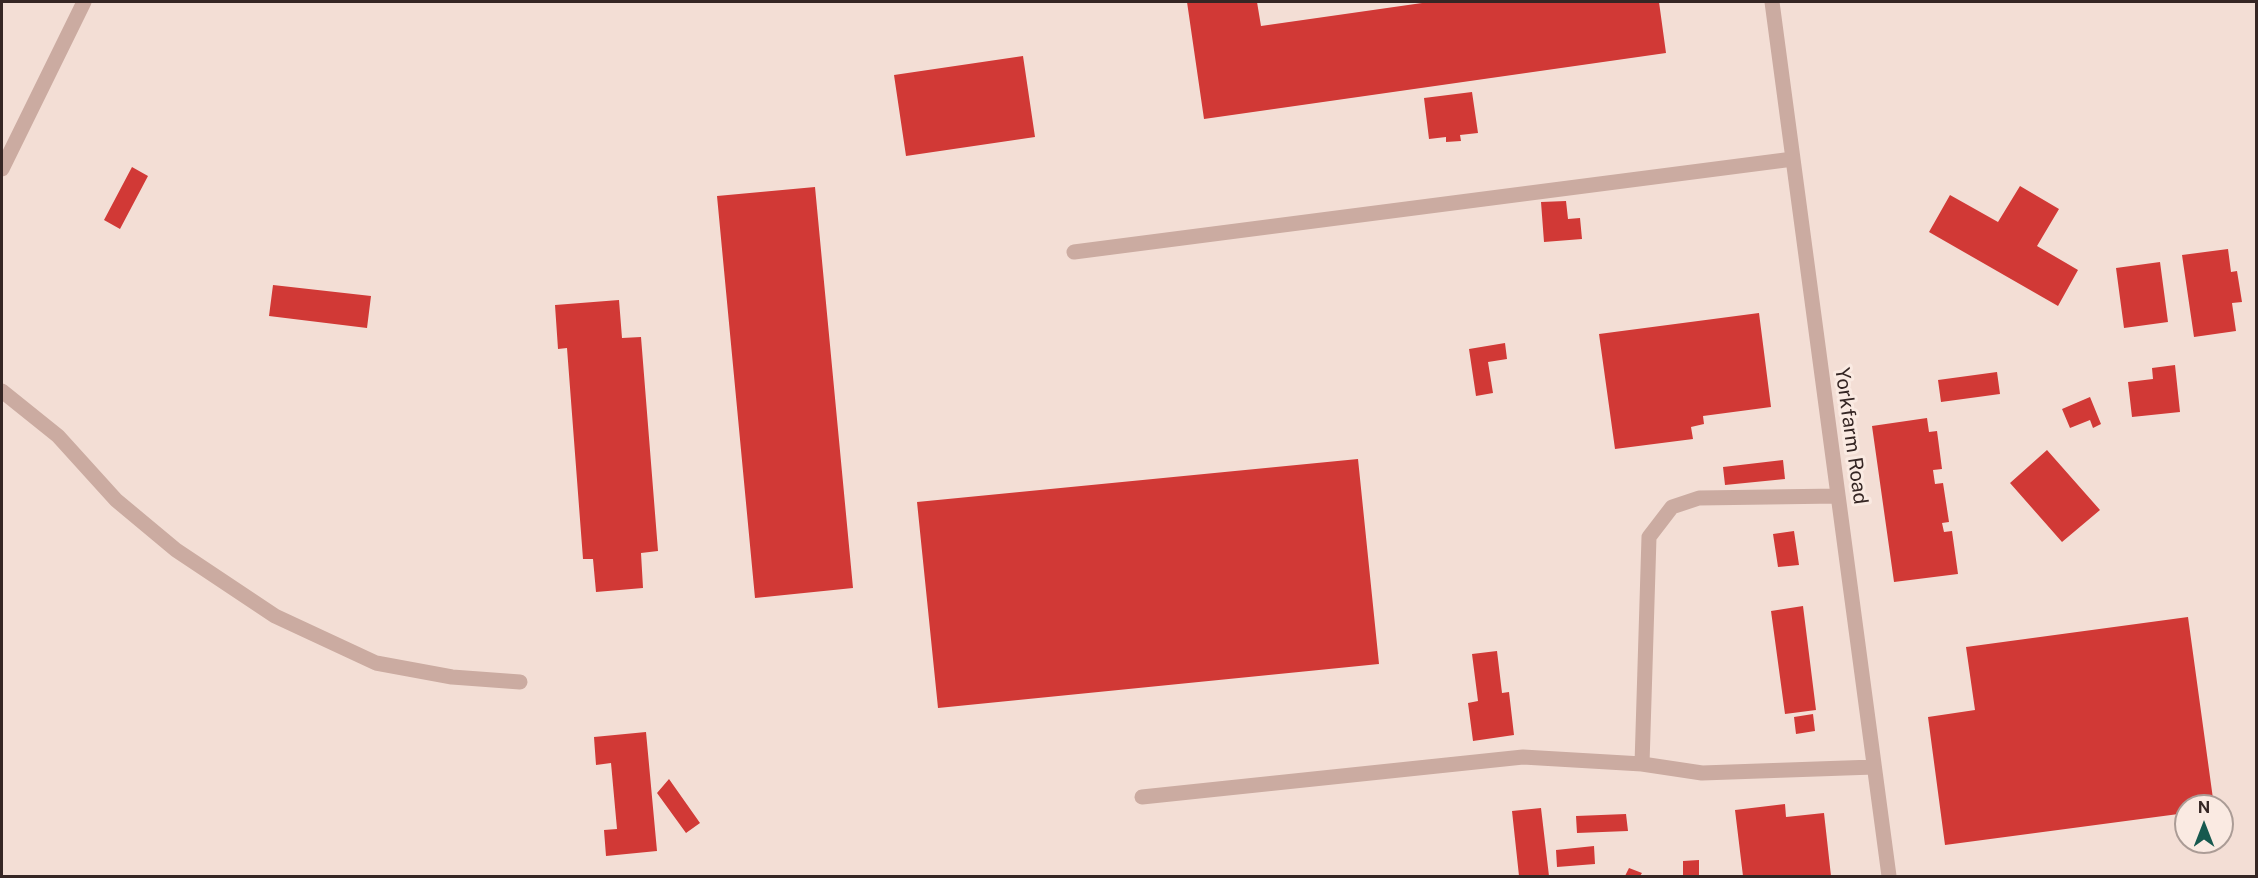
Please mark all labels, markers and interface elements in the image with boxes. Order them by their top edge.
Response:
street label: Yorkfarm Road [1830,366,1872,506]
north arrow [2174,794,2234,854]
text: N [2198,798,2210,817]

